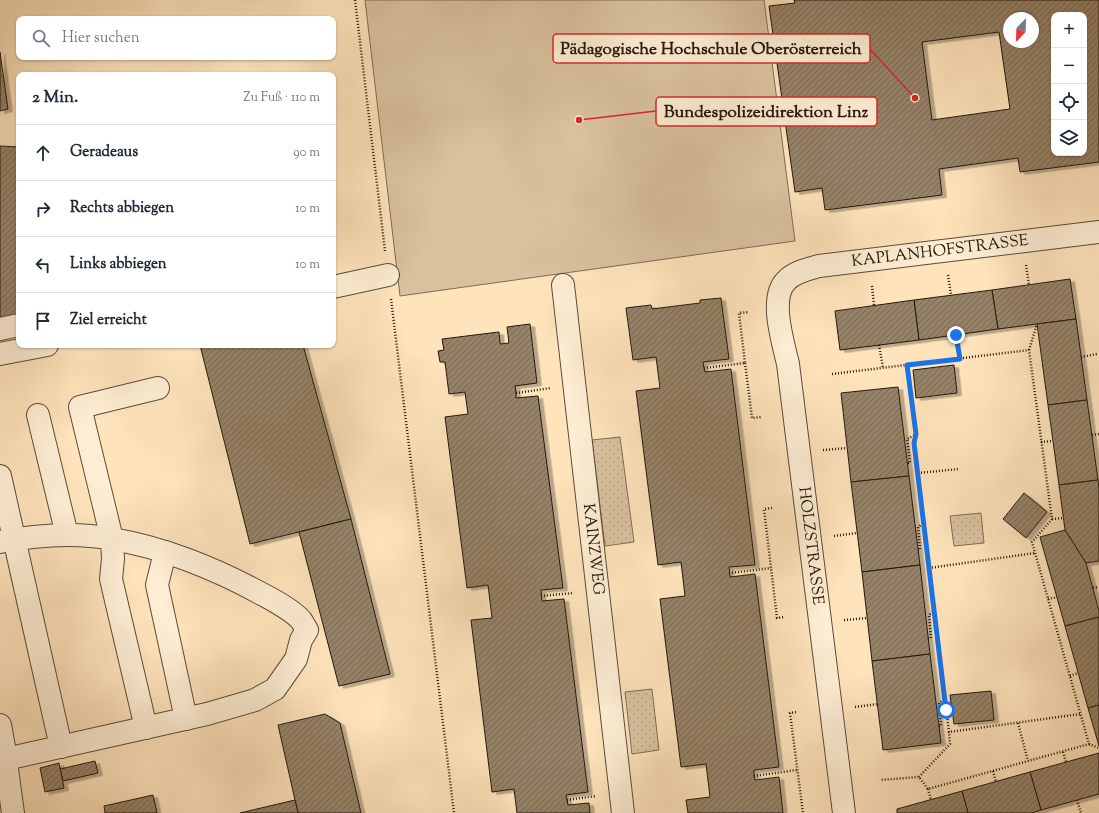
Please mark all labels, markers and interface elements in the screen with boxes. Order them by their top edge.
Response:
north arrow [1003,12,1039,48]
map controls [1051,12,1087,156]
button: + [1051,12,1087,48]
search box [16,16,336,60]
icon: search [30,27,52,49]
text: Hier suchen [62,28,140,49]
callout: Pädagogische Hochschule Oberösterreich [553,34,870,63]
text: Pädagogische Hochschule Oberösterreich [560,38,862,62]
button: − [1051,48,1087,84]
button: locate [1051,84,1087,120]
text: 2 Min. [32,86,78,110]
text: Zu Fuß · 110 m [243,89,320,107]
callout: Bundespolizeidirektion Linz [656,97,877,126]
text: Bundespolizeidirektion Linz [664,101,869,125]
button: layers [1051,120,1087,156]
icon: ahead [32,142,54,164]
text: Geradeaus [70,142,138,163]
text: 90 m [293,144,320,162]
icon: right [32,198,54,220]
text: Rechts abbiegen [70,198,174,219]
text: 10 m [295,200,320,218]
street label: KAPLANHOFSTRASSE [850,229,1030,273]
icon: left [32,254,54,276]
text: Links abbiegen [70,254,167,275]
text: 10 m [295,256,320,274]
icon: arrive [32,310,54,332]
text: Ziel erreicht [70,310,147,331]
route end [947,326,965,344]
street label: HOLZSTRASSE [791,486,829,607]
street label: KAINZWEG [576,502,610,596]
route start [937,701,955,719]

